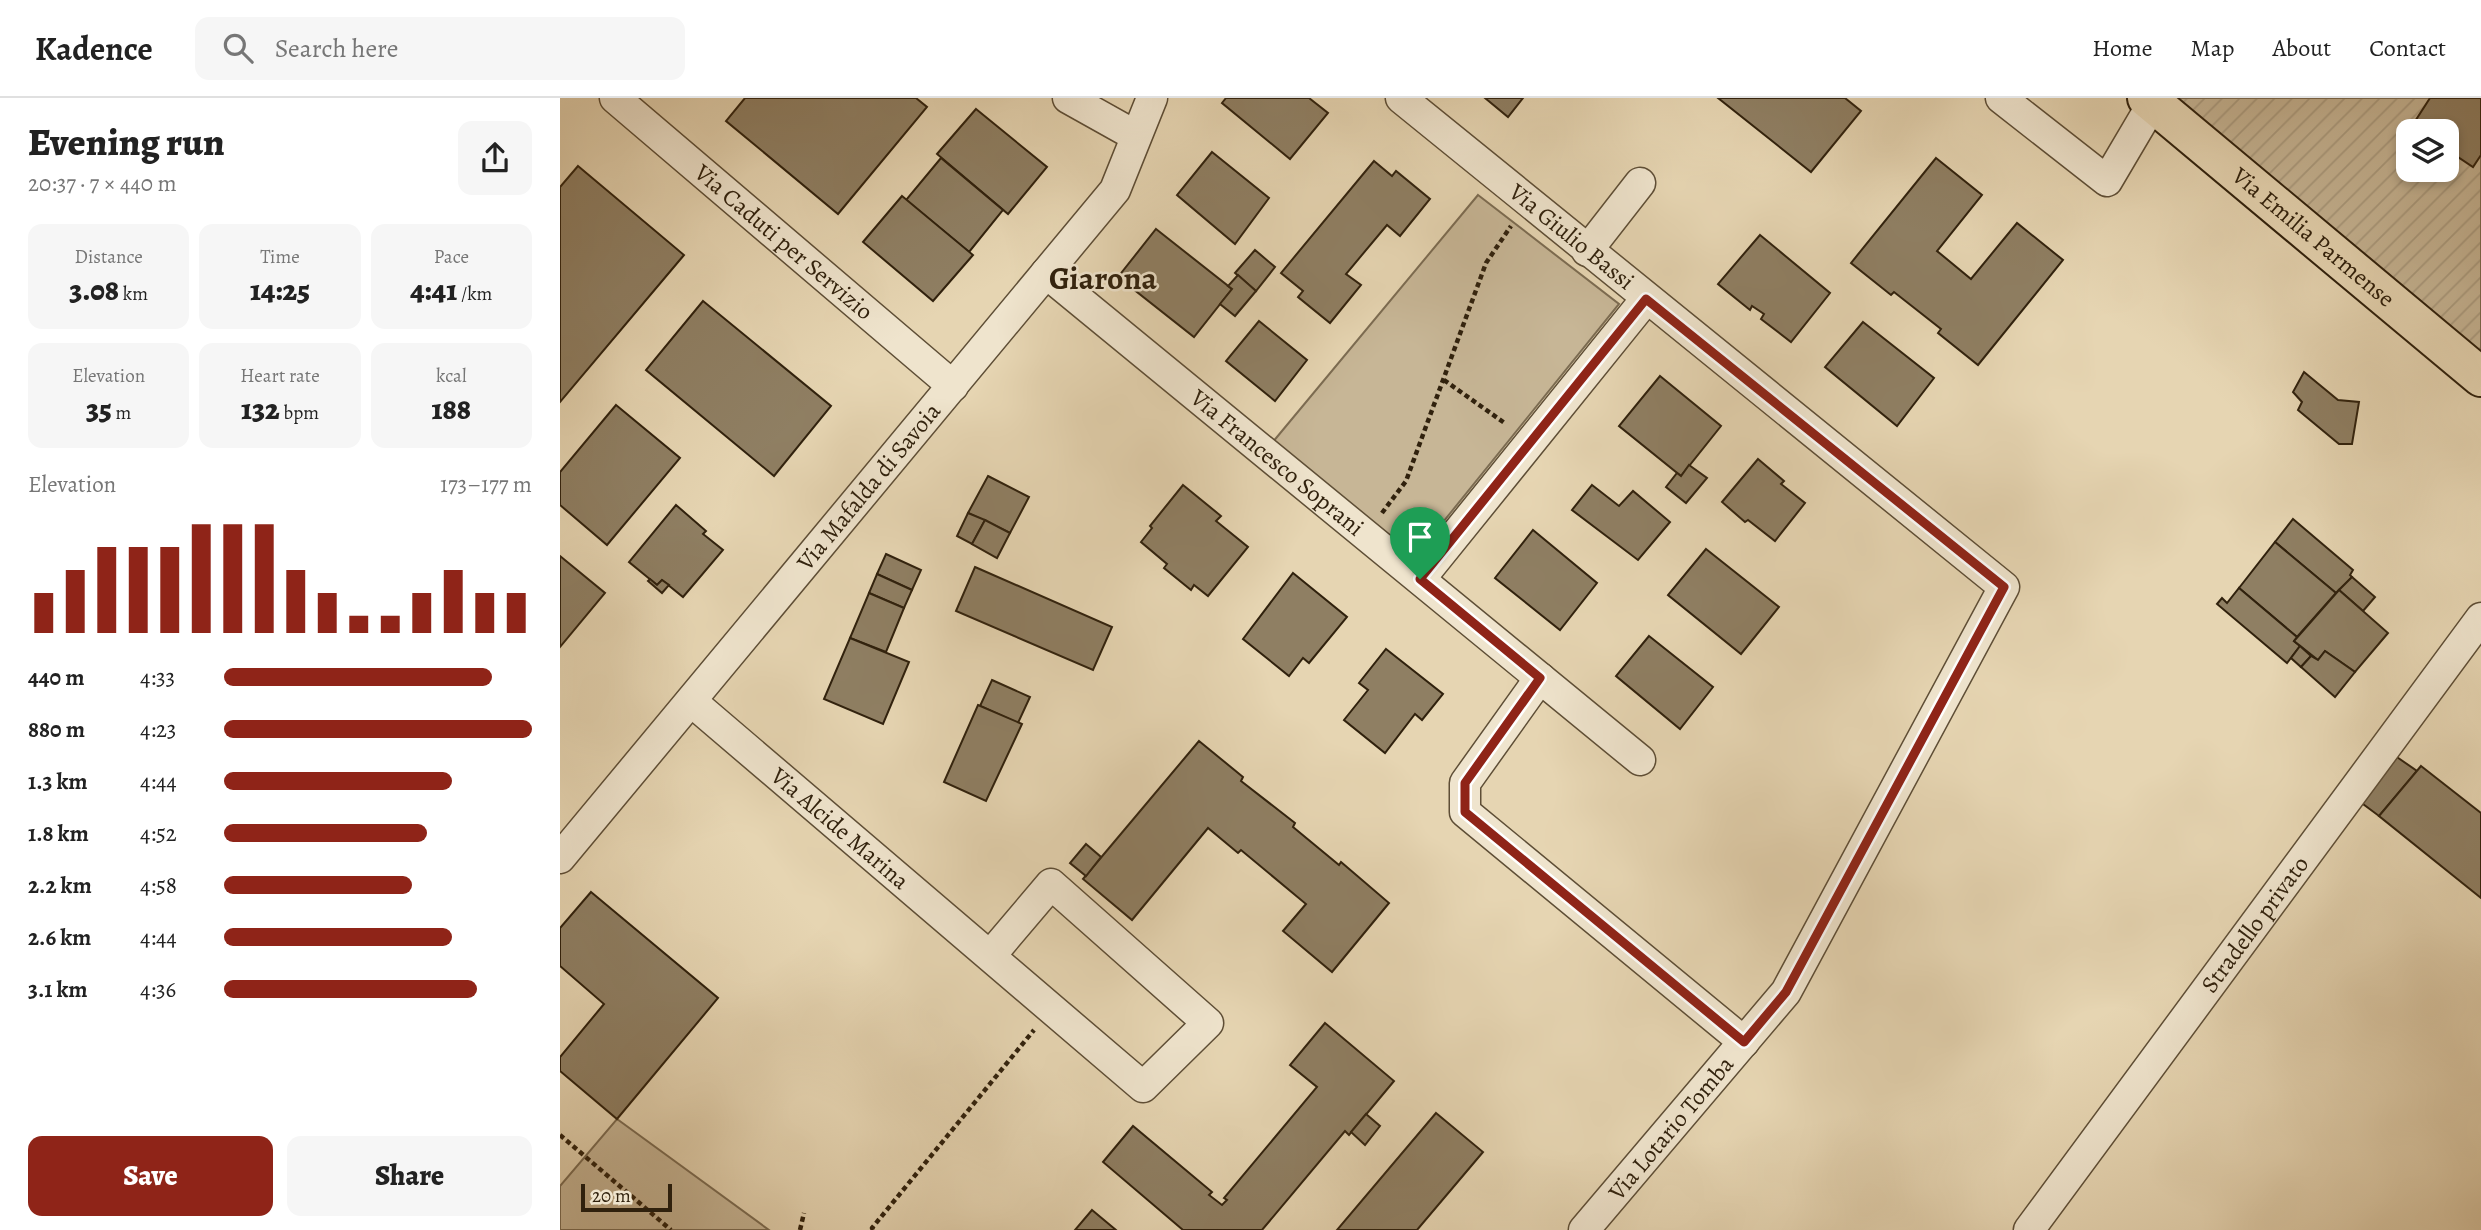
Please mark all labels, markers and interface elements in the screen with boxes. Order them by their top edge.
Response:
search box [195,17,685,80]
text: Kadence [35,26,153,71]
icon: search [219,29,257,67]
text: Search here [275,31,398,66]
text: Home [2092,32,2153,64]
text: Map [2191,32,2235,64]
text: About [2273,32,2331,64]
text: Contact [2369,32,2446,64]
text: Evening run [28,116,225,168]
map controls [2396,119,2459,182]
button: layers [2396,119,2459,182]
button: share [458,121,532,195]
street label: Via Caduti per Servizio [687,156,880,327]
street label: Via Emilia Parmense [2225,159,2402,314]
text: 20:37 · 7 × 440 m [28,168,177,199]
street label: Via Giulio Bassi [1502,175,1641,297]
text: Distance [75,244,143,270]
text: Time [260,244,300,270]
text: Pace [434,244,469,270]
district label: Giarona [1049,256,1157,300]
text: 3.08 [69,270,119,310]
text: 14:25 [250,270,310,310]
text: 4:41 [410,270,457,310]
text: km [119,281,148,307]
text: /km [457,281,492,307]
text: Elevation [72,363,145,389]
text: Heart rate [240,363,320,389]
text: kcal [436,363,467,389]
street label: Via Francesco Soprani [1183,381,1371,543]
text: 35 [86,389,112,429]
text: 132 [241,389,280,429]
text: 188 [432,389,471,429]
street label: Via Mafalda di Savoia [789,395,948,578]
text: m [112,400,131,426]
text: bpm [280,400,319,426]
text: Elevation [28,469,116,500]
text: 173–177 m [440,469,532,500]
pin [1390,507,1450,579]
icon: arrive [1401,518,1439,556]
text: 440 m [28,662,84,693]
text: 4:33 [140,662,175,693]
text: 880 m [28,714,85,745]
text: 4:23 [140,714,176,745]
street label: Via Alcide Marina [763,759,917,897]
text: 1.3 km [28,766,88,797]
text: 4:44 [140,766,177,797]
text: 1.8 km [28,818,89,849]
text: 4:52 [140,818,177,849]
street label: Stradello privato [2193,849,2316,999]
text: 2.2 km [28,870,92,901]
text: 4:58 [140,870,177,901]
text: 2.6 km [28,922,91,953]
text: 4:44 [140,922,177,953]
text: 3.1 km [28,974,88,1005]
text: 4:36 [140,974,176,1005]
street label: Via Lotario Tomba [1600,1048,1741,1208]
button: Save [28,1136,273,1216]
button: Share [287,1136,532,1216]
scale bar [581,1181,672,1213]
text: 20 m [592,1183,631,1209]

